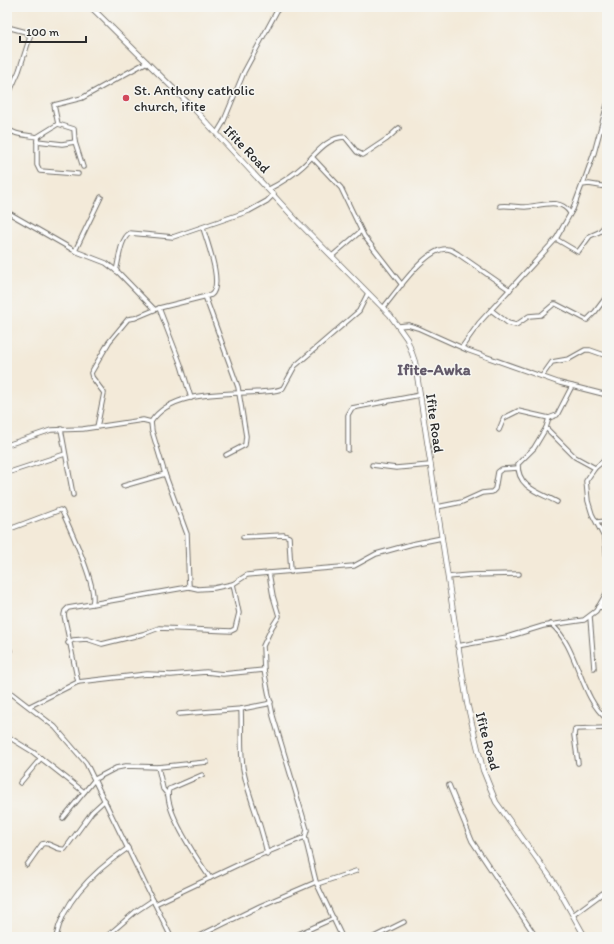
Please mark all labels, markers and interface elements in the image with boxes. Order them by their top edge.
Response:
scale bar [20,18,86,44]
text: 100 m [26,25,59,39]
place label: St. Anthony catholic church, ifite [134,82,255,115]
marker: St. Anthony catholic church, ifite [121,93,131,103]
street label: Ifite Road [220,122,274,177]
district label: Ifite-Awka [397,360,471,379]
street label: Ifite Road [422,392,447,454]
street label: Ifite Road [472,710,504,773]

